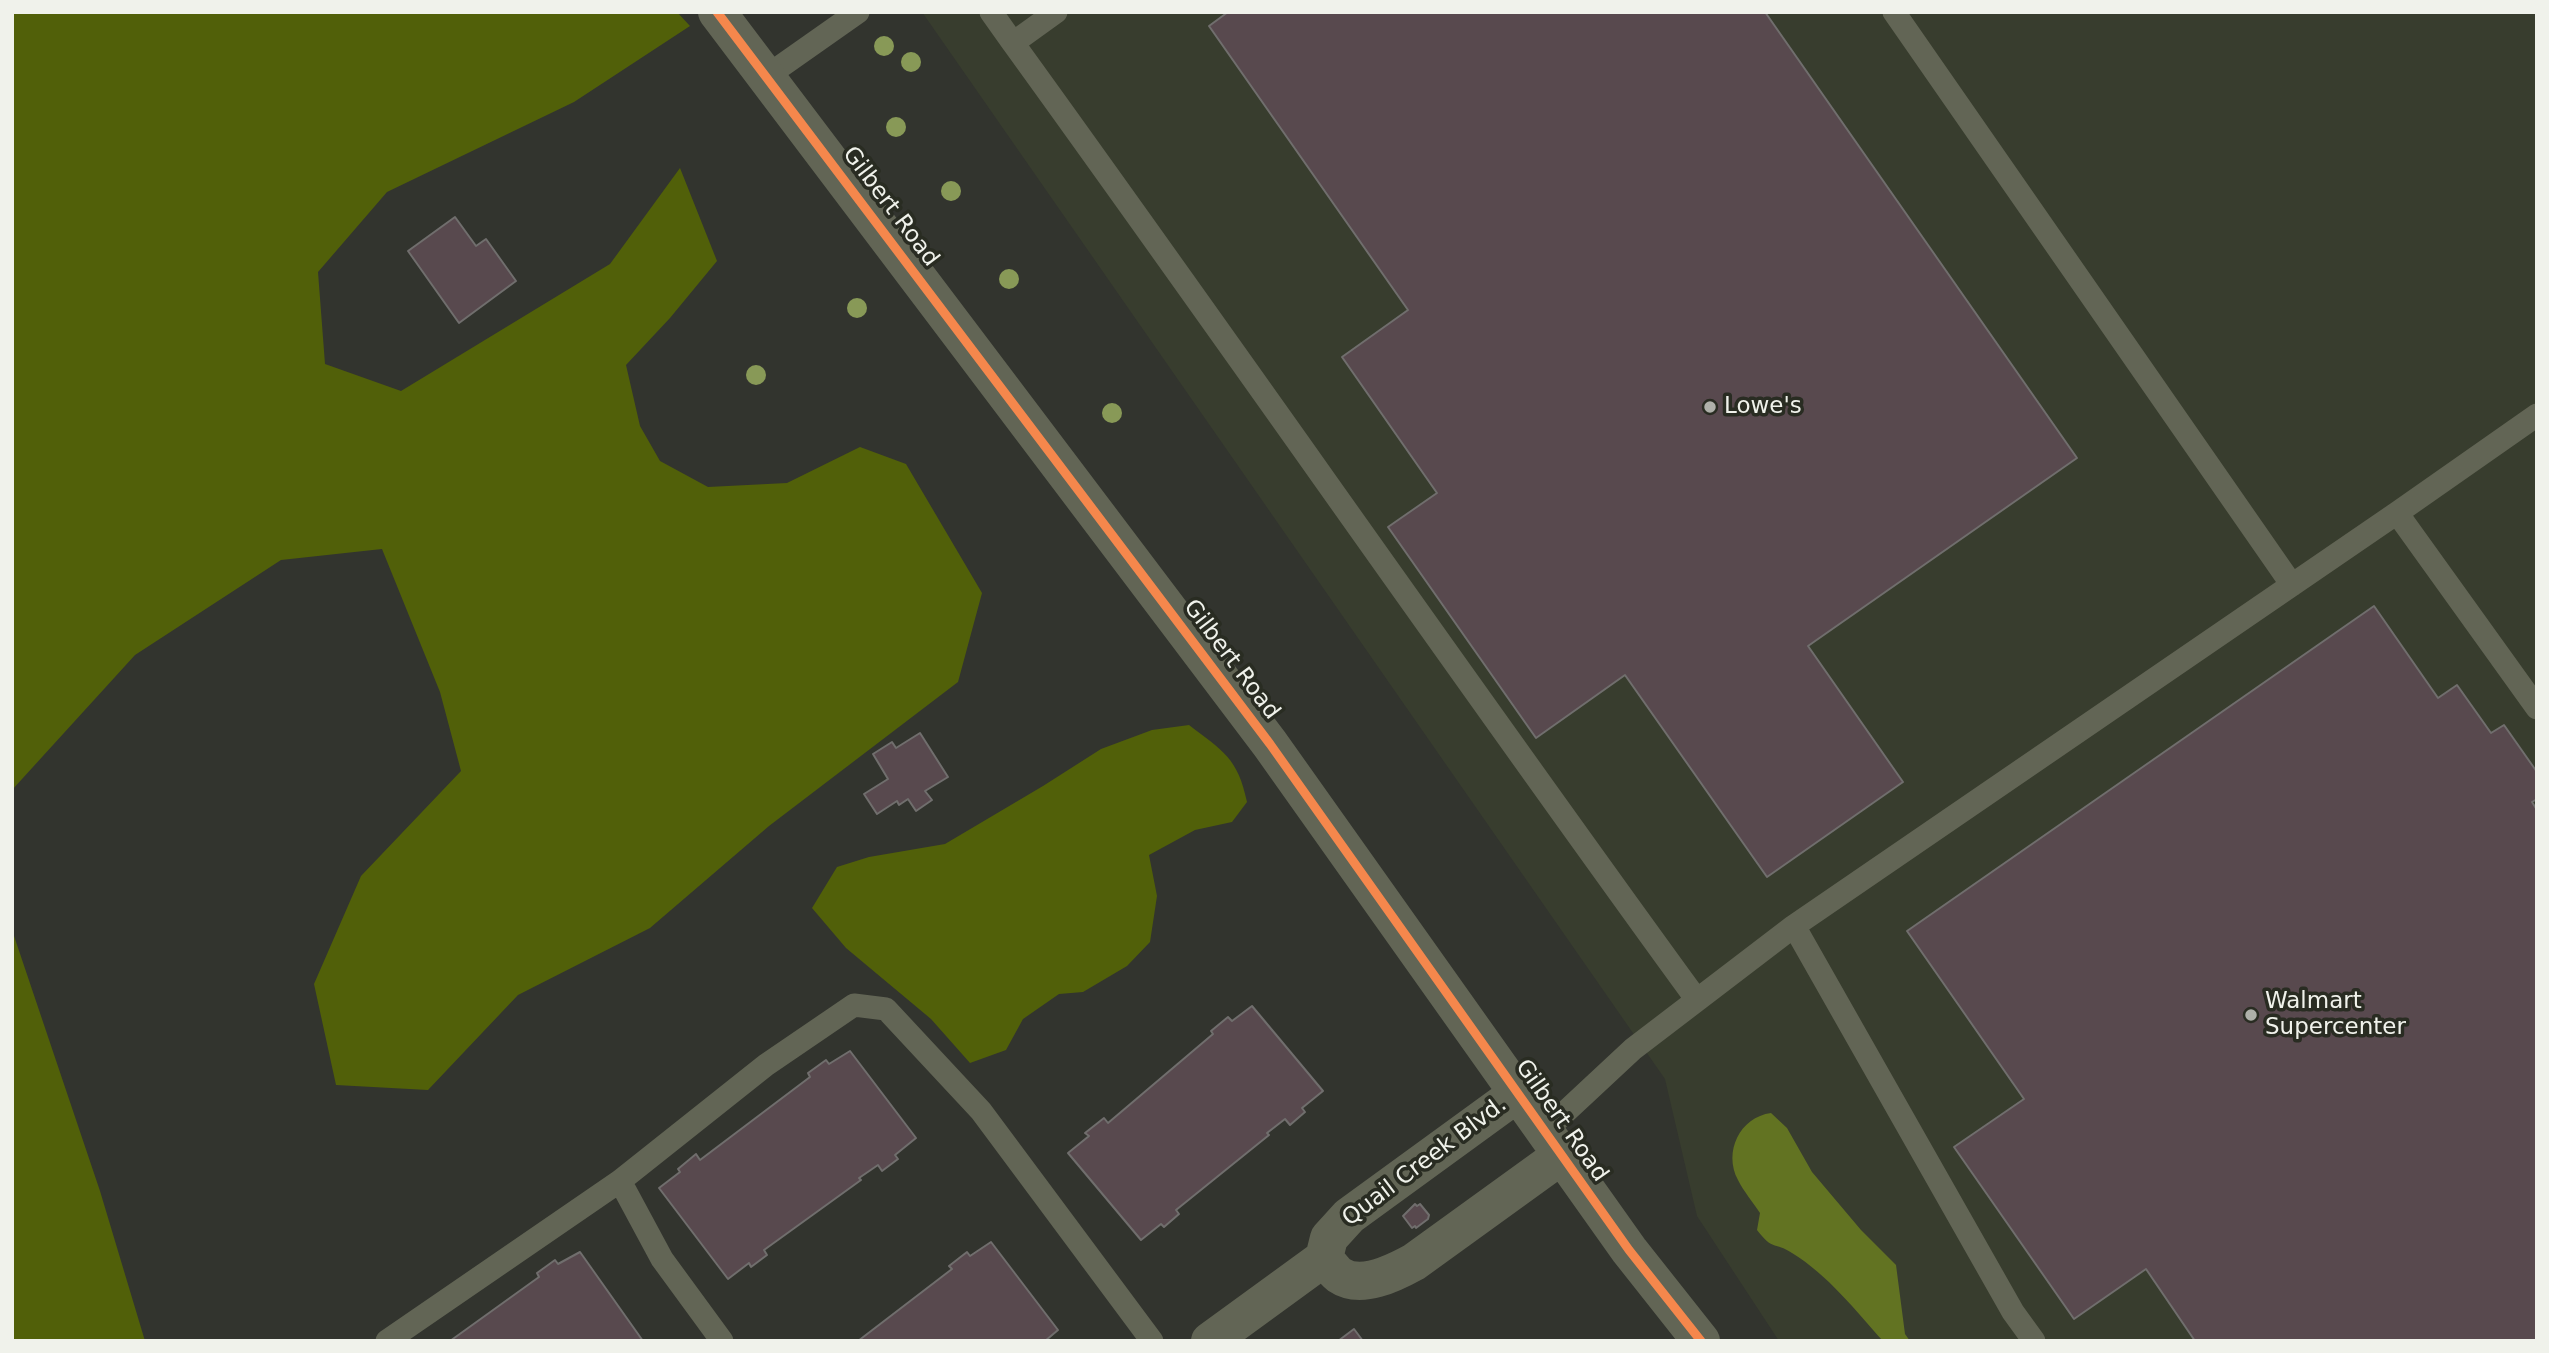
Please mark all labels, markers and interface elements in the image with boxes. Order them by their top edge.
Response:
street label: Gilbert Road [836,142,944,272]
place label: Lowe's [1724,393,1802,421]
marker: Lowe's [1702,399,1718,415]
street label: Gilbert Road [1177,595,1285,725]
place label: Walmart Supercenter [2265,988,2406,1042]
marker: Walmart Supercenter [2243,1007,2259,1023]
street label: Gilbert Road [1509,1055,1613,1187]
street label: Quail Creek Blvd. [1337,1091,1513,1233]

